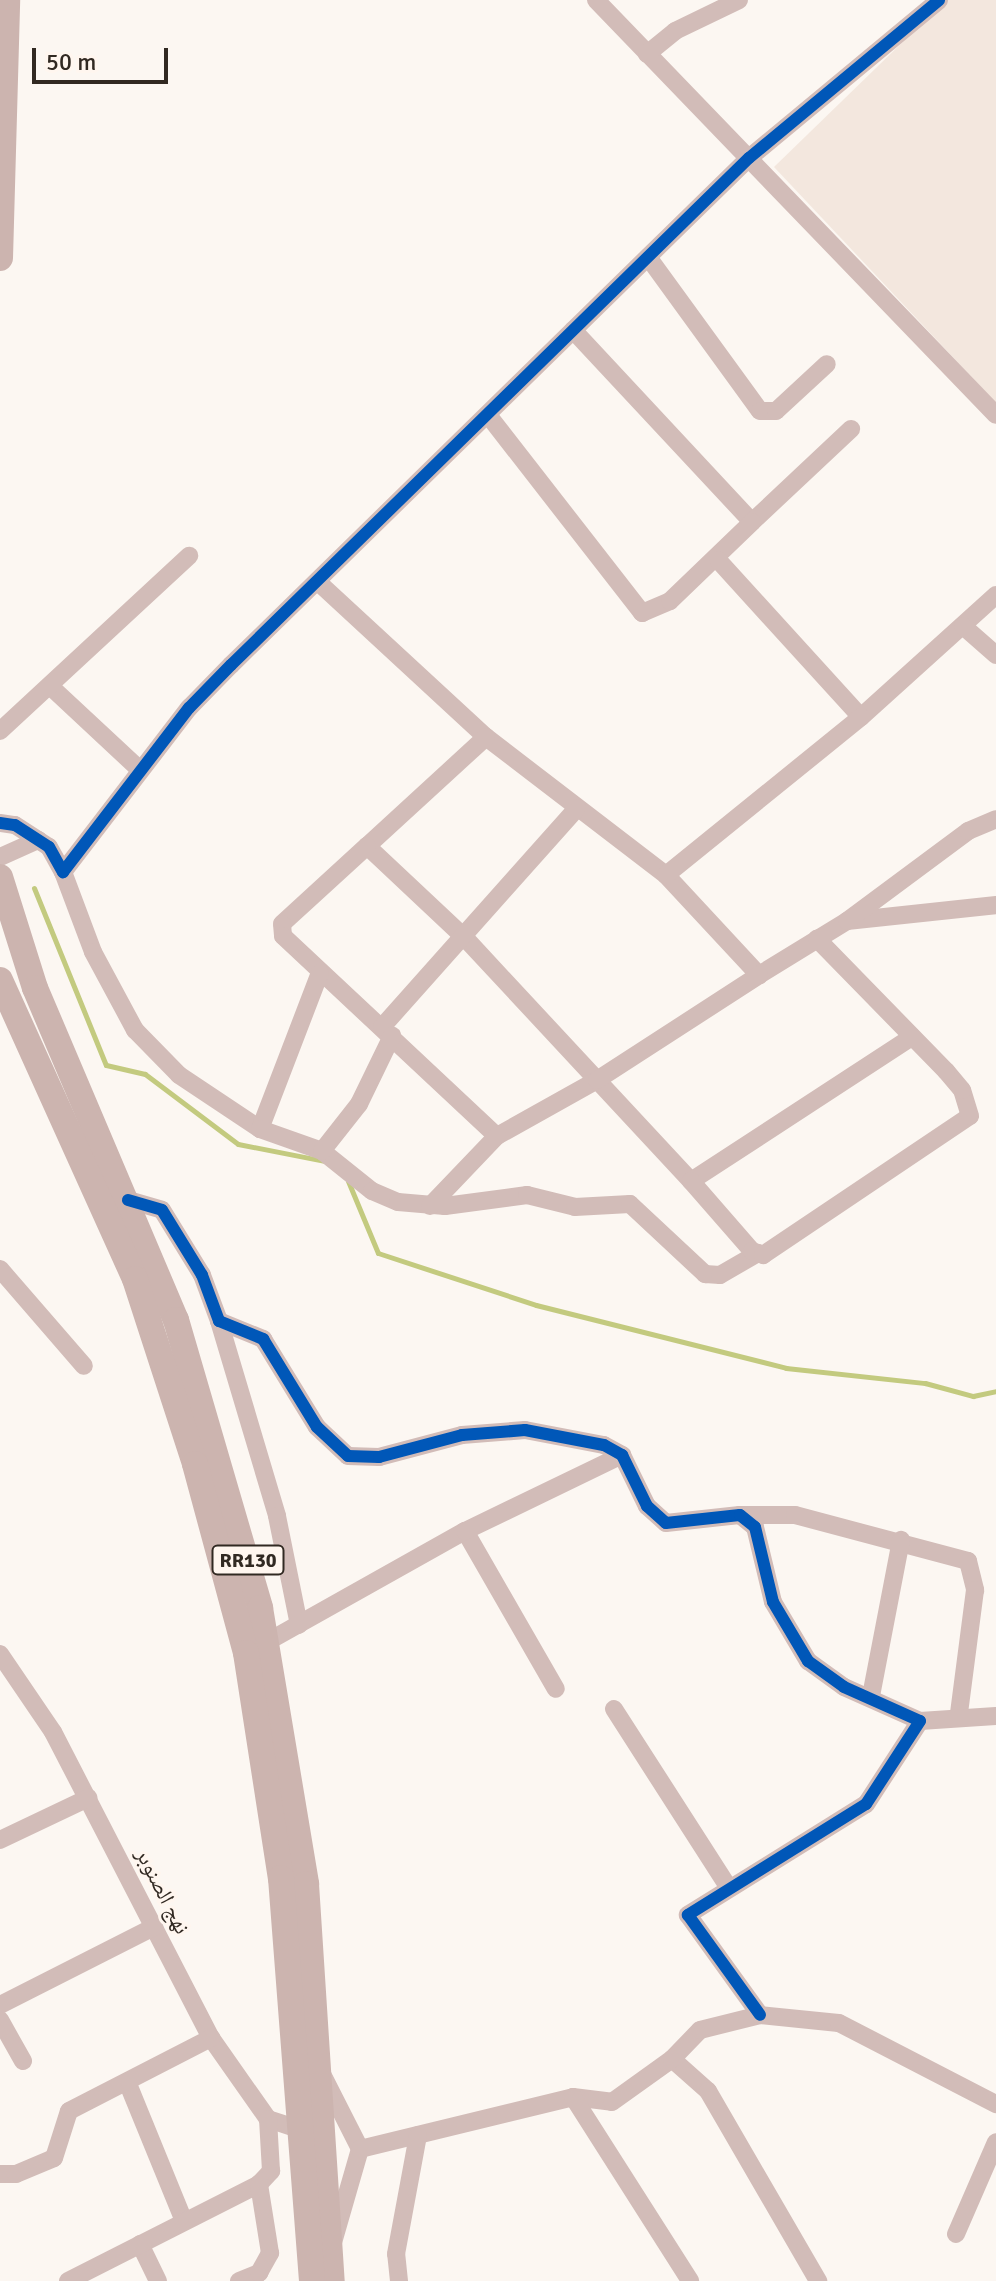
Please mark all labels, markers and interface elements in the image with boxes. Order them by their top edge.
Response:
scale bar [36,32,172,82]
text: 50 m [46,47,96,77]
road number: RR130 [210,1544,286,1576]
street label: نهج الصنوبر [130,1844,196,1938]

